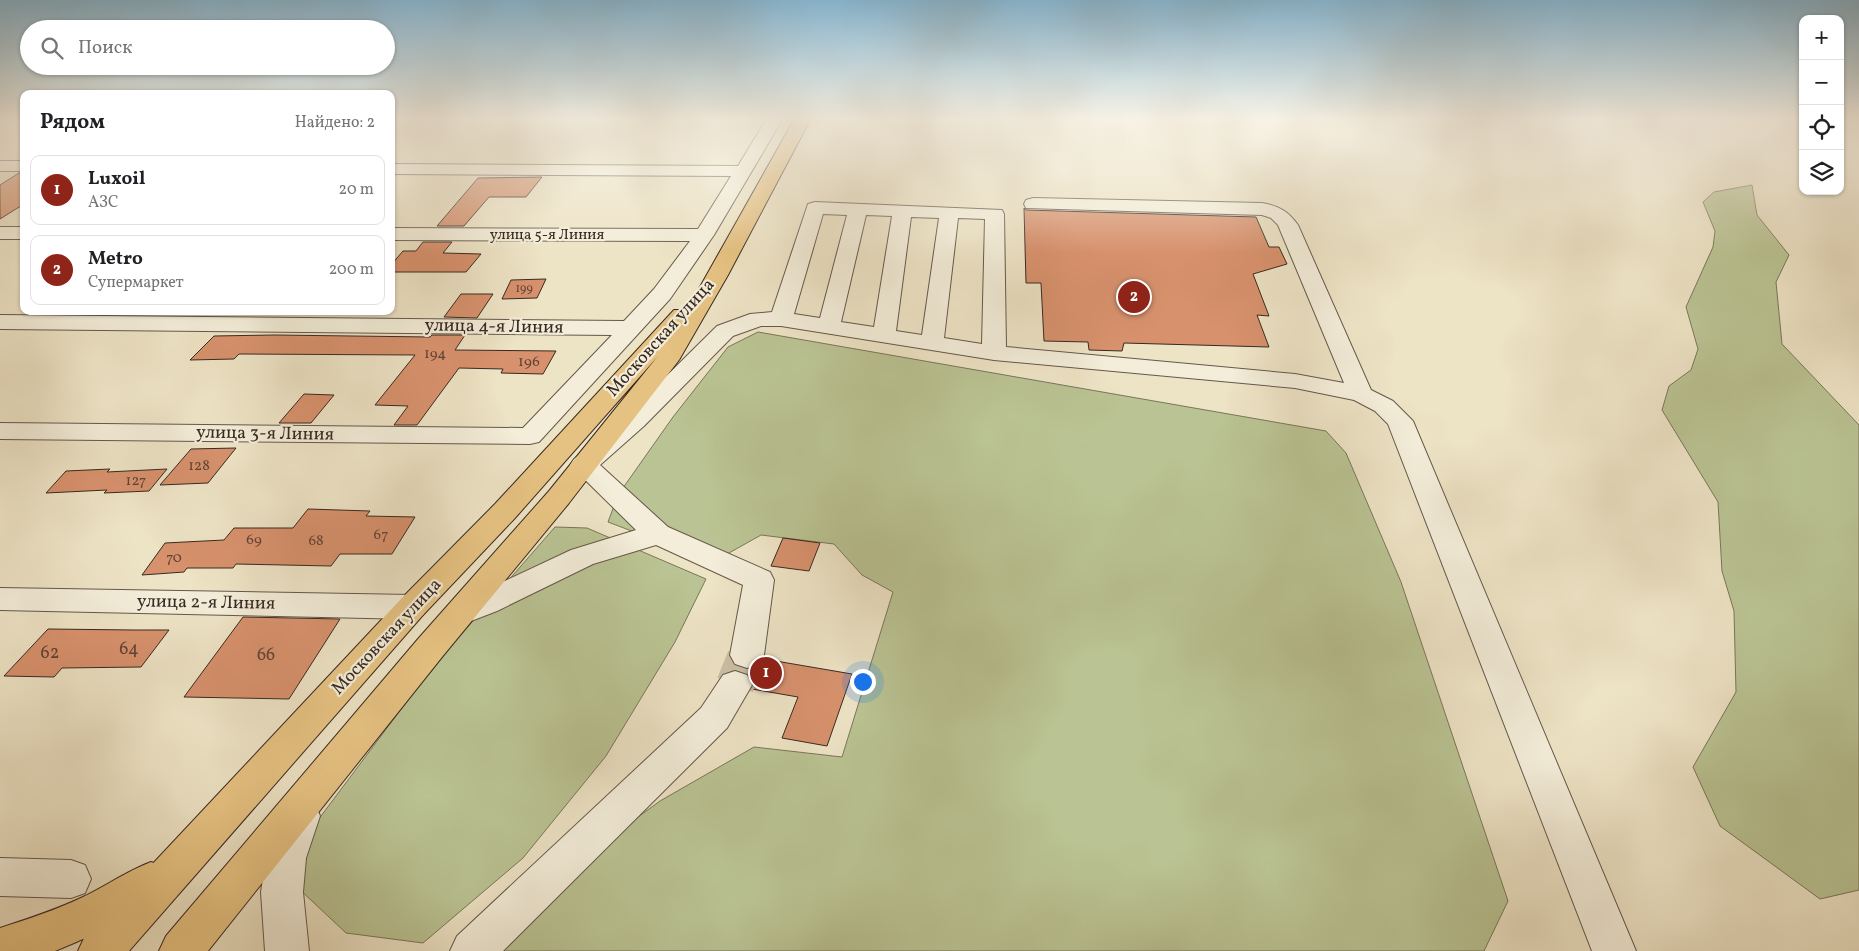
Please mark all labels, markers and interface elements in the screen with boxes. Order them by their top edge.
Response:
map controls [1799,15,1844,195]
button: + [1799,15,1844,60]
search box [20,20,395,75]
icon: search [38,34,66,62]
text: Поиск [78,35,132,61]
button: − [1799,60,1844,105]
button: locate [1799,105,1844,150]
text: Рядом [40,108,105,137]
text: Найдено: 2 [295,112,375,134]
button: layers [1799,150,1844,195]
text: Luxoil [88,166,145,192]
text: 1 [54,179,60,201]
text: 20 m [339,179,374,201]
text: АЗС [88,192,119,214]
street label: улица 5-я Линия [490,225,604,246]
text: Metro [88,246,143,272]
text: 2 [53,259,61,281]
text: 200 m [329,259,374,281]
text: Супермаркет [88,272,184,294]
street label: Московская улица [601,273,721,403]
pin: 2 [1118,278,1150,316]
house number: 199 [515,281,533,297]
street label: улица 4-я Линия [424,313,564,341]
house number: 194 [424,344,446,365]
house number: 196 [518,352,540,373]
street label: улица 3-я Линия [196,420,334,448]
house number: 128 [188,456,210,477]
house number: 127 [126,471,146,492]
house number: 67 [374,525,388,546]
house number: 69 [246,530,262,551]
house number: 68 [308,531,324,552]
house number: 70 [166,548,182,569]
street label: Московская улица [326,573,448,701]
street label: улица 2-я Линия [137,589,275,617]
house number: 64 [119,637,139,662]
house number: 62 [41,641,59,666]
house number: 66 [257,643,275,668]
pin: 1 [750,654,782,692]
your location [850,669,876,695]

